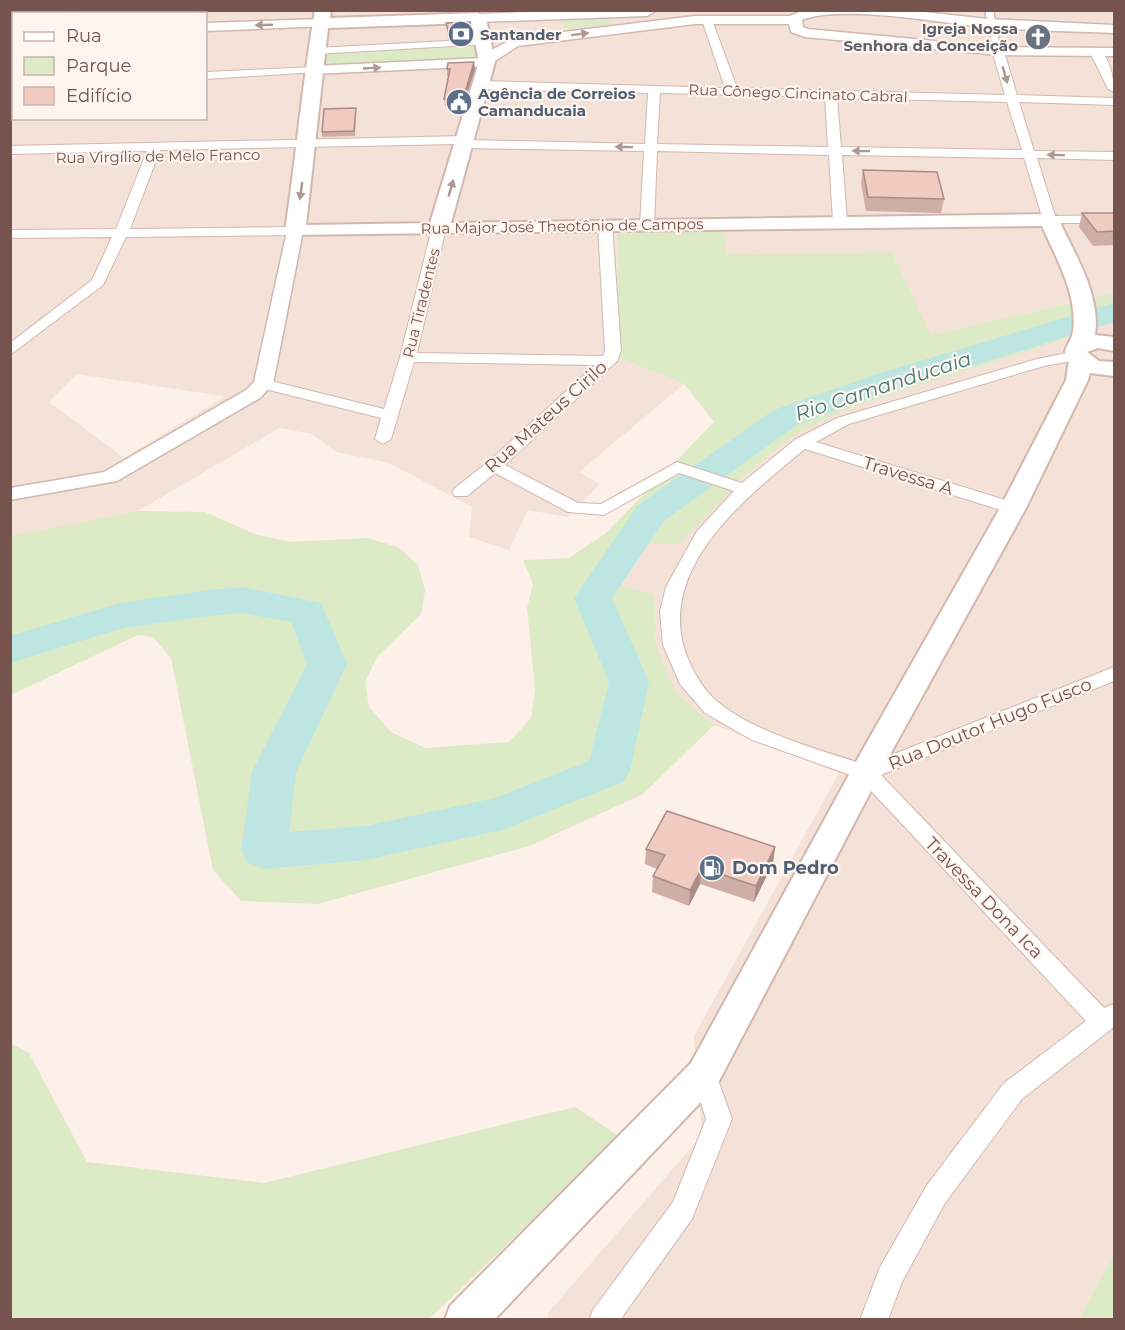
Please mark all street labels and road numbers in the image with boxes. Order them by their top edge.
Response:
street label: Rua Cônego Cincinato Cabral [688,80,908,106]
street label: Rua Virgílio de Melo Franco [55,145,261,167]
street label: Rua Major José Theotônio de Campos [420,214,704,238]
street label: Rua Tiradentes [398,246,444,360]
street label: Rua Mateus Cirilo [480,356,612,478]
street label: Travessa A [860,452,956,500]
street label: Rua Doutor Hugo Fusco [885,673,1095,775]
street label: Travessa Dona Ica [920,833,1048,963]

